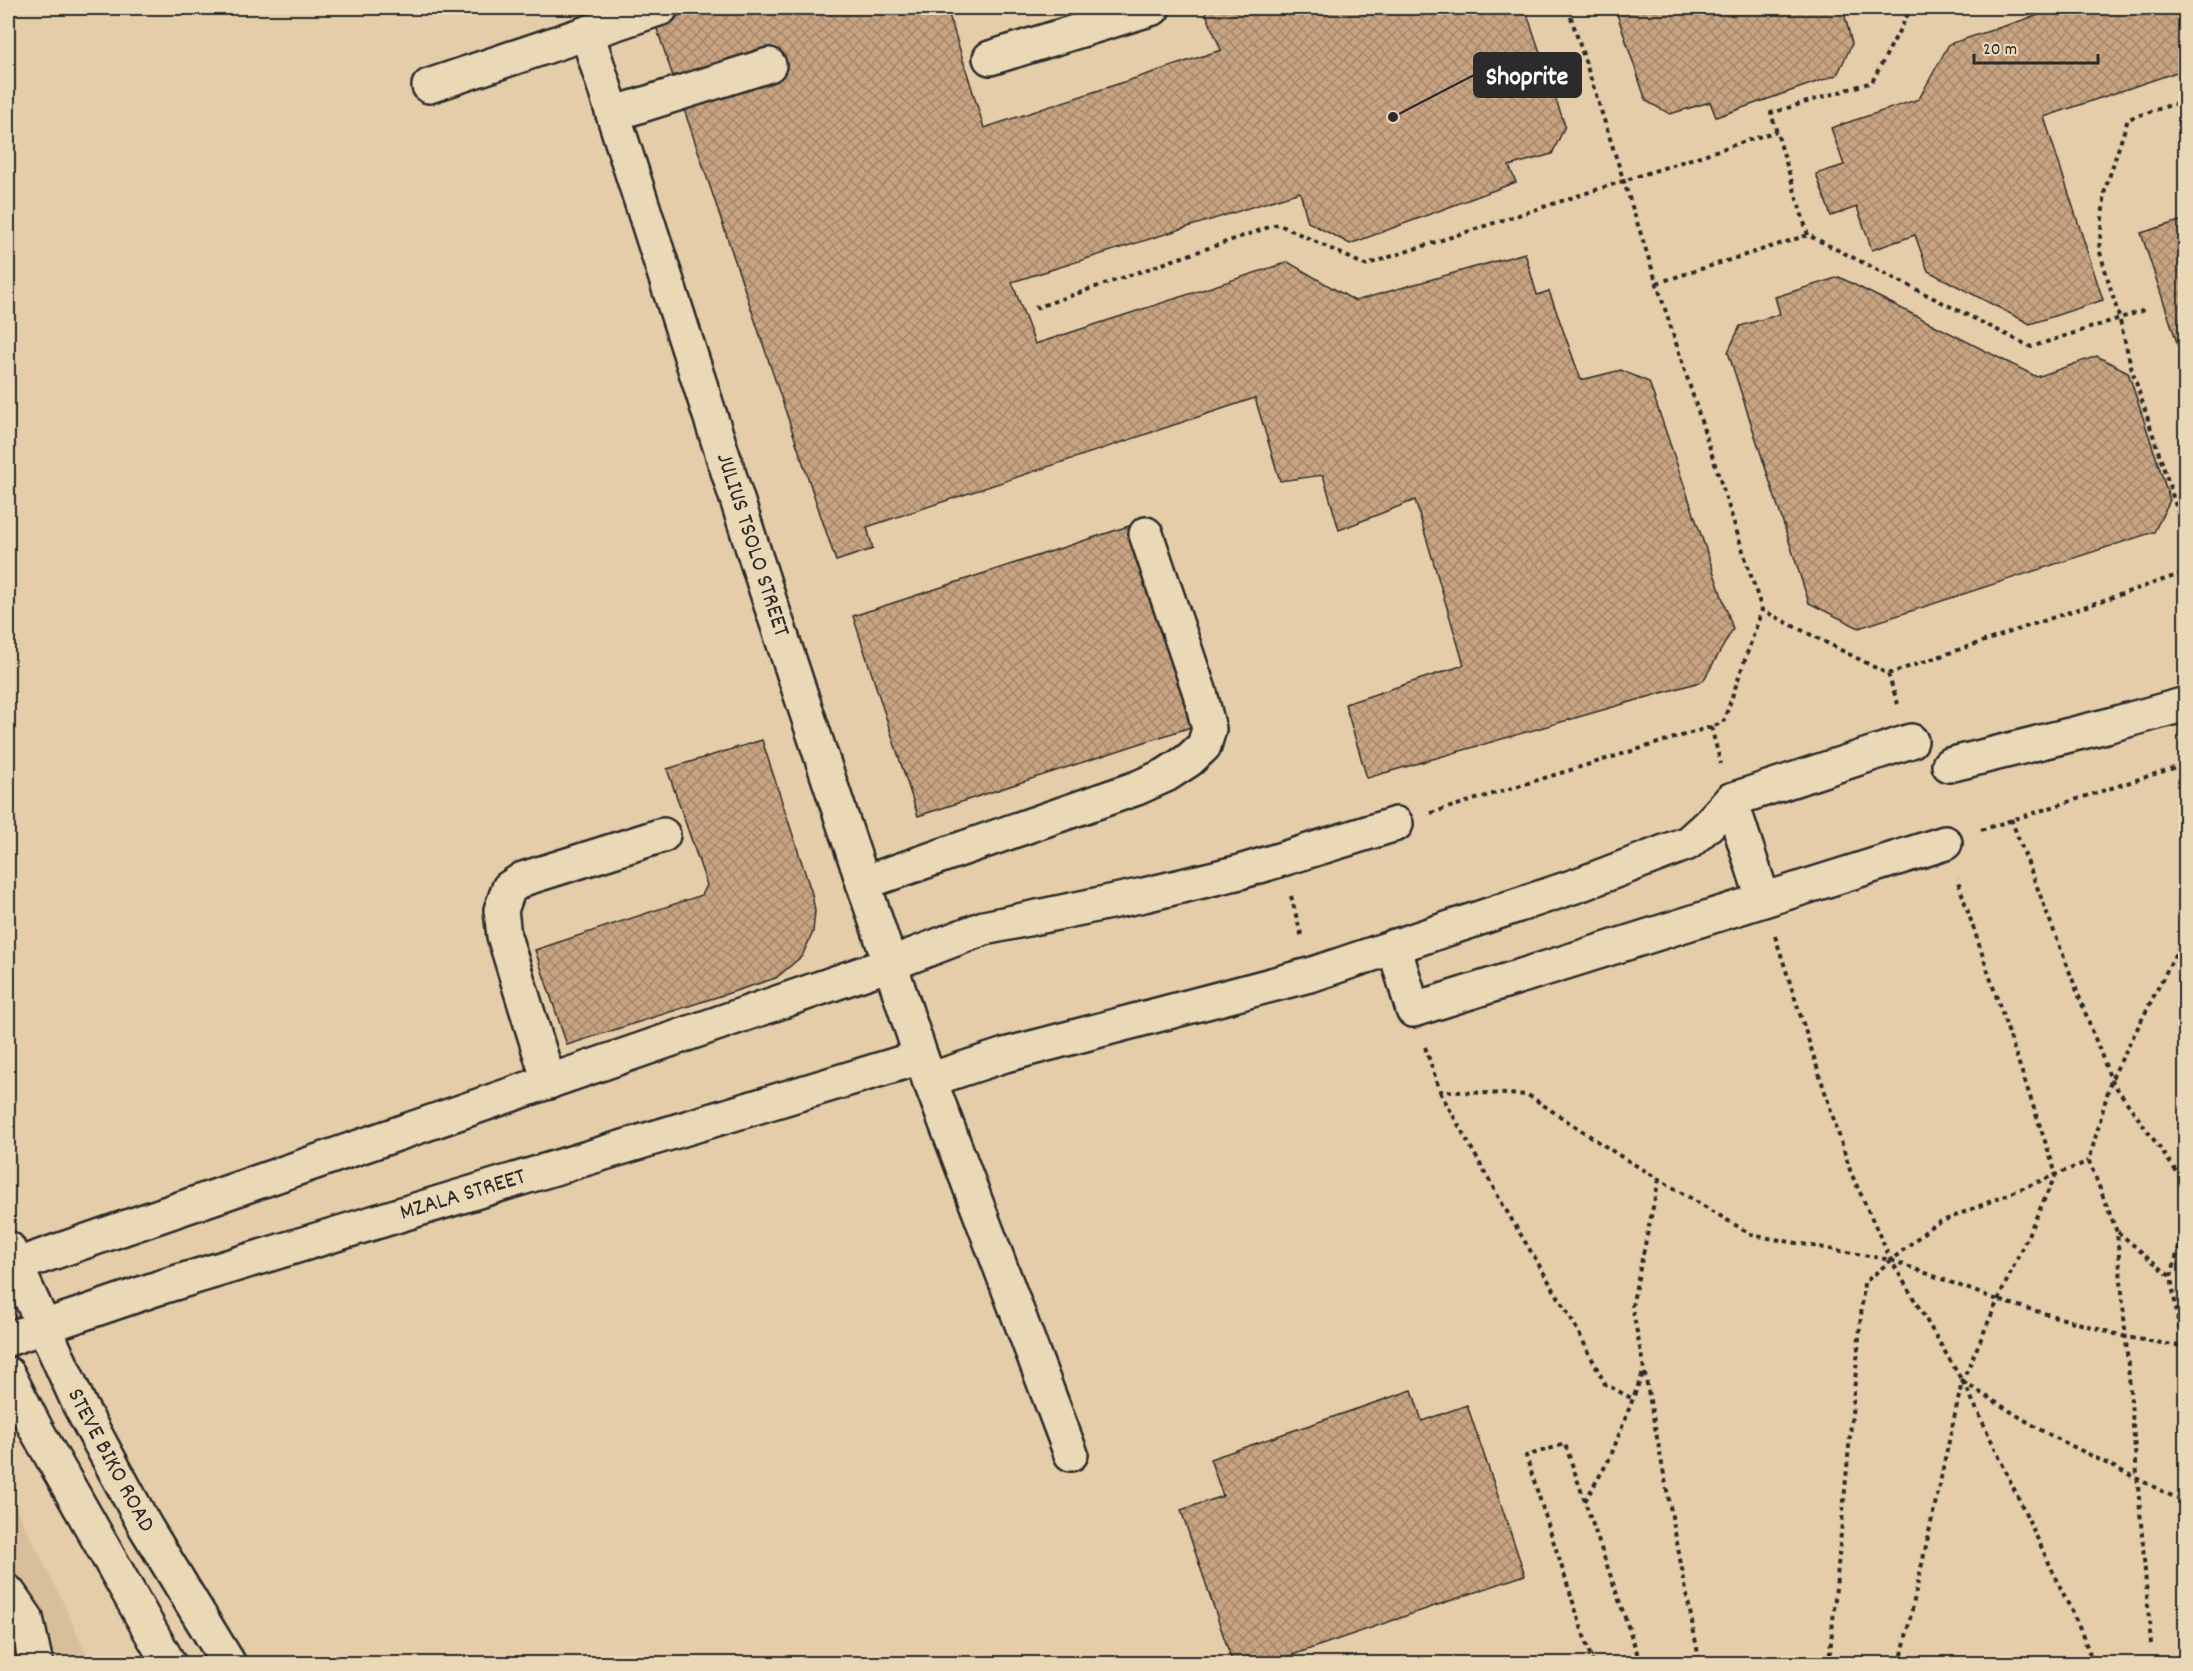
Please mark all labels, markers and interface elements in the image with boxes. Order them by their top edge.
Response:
scale bar [1974,27,2098,65]
text: 20 m [1983,38,2017,63]
callout: Shoprite [1474,53,1581,97]
text: Shoprite [1486,60,1568,97]
street label: JULIUS TSOLO STREET [706,449,798,642]
street label: MZALA STREET [396,1161,530,1231]
street label: STEVE BIKO ROAD [57,1383,163,1539]

